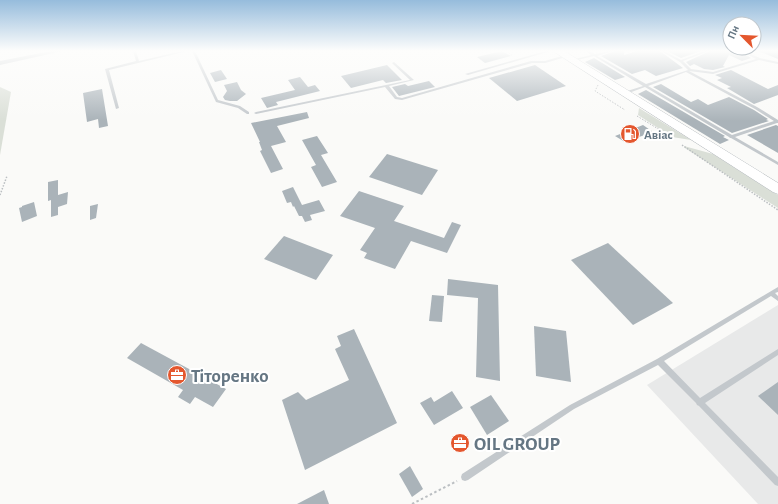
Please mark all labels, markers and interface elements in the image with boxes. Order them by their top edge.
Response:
north arrow [722,16,762,56]
text: Пн [726,24,741,41]
fuel station icon: Авіас [619,123,641,145]
place label: Авіас [644,129,673,142]
office icon: Тіторенко [166,364,188,386]
place label: Тіторенко [191,367,268,386]
office icon: OIL GROUP [449,432,471,454]
place label: OIL GROUP [474,435,561,454]

